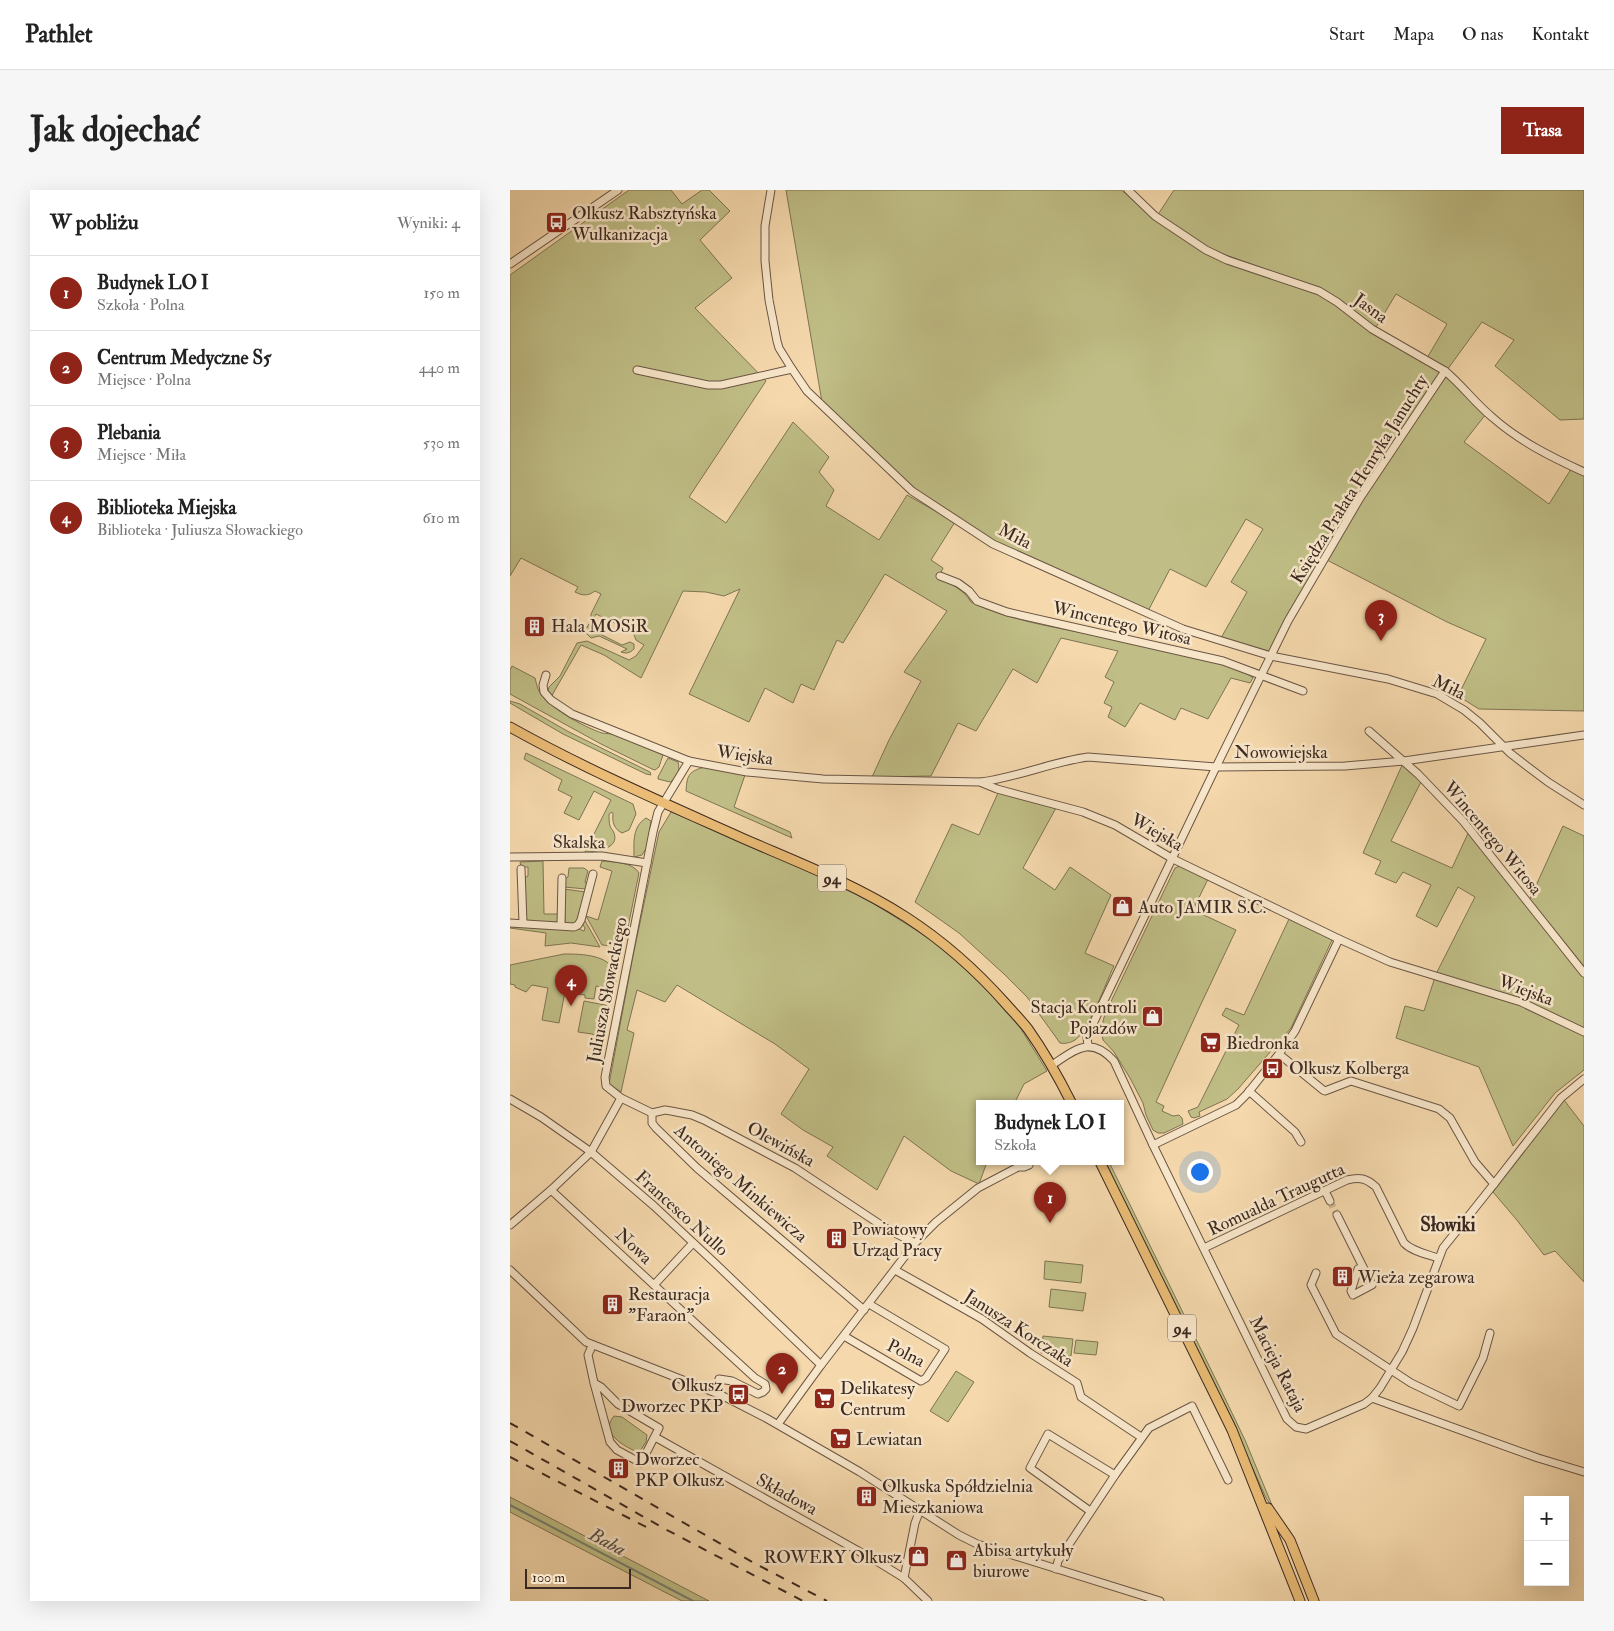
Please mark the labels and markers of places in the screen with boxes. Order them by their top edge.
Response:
place label: Olkusz Rabsztyńska Wulkanizacja [571,202,717,246]
bus stop icon: Olkusz Rabsztyńska Wulkanizacja [544,211,568,235]
pin: 3 [1365,600,1397,641]
building icon: Hala MOSiR [523,614,547,638]
place label: Hala MOSiR [551,615,650,638]
shop icon: Auto JAMIR S.C. [1110,895,1134,919]
place label: Auto JAMIR S.C. [1137,896,1266,919]
pin: 4 [555,965,587,1006]
place label: Stacja Kontroli Pojazdów [1031,996,1138,1040]
shop icon: Stacja Kontroli Pojazdów [1141,1005,1165,1029]
supermarket icon: Biedronka [1198,1031,1222,1055]
place label: Biedronka [1226,1032,1300,1055]
bus stop icon: Olkusz Kolberga [1261,1056,1285,1080]
place label: Olkusz Kolberga [1289,1057,1410,1080]
pin: 1 [1034,1182,1066,1223]
place label: Powiatowy Urząd Pracy [852,1218,943,1262]
building icon: Powiatowy Urząd Pracy [824,1227,848,1251]
building icon: Wieża zegarowa [1330,1265,1354,1289]
place label: Wieża zegarowa [1357,1266,1475,1289]
place label: Restauracja "Faraon" [628,1283,711,1327]
building icon: Restauracja "Faraon" [600,1292,624,1316]
pin: 2 [766,1353,798,1394]
place label: Olkusz Dworzec PKP [621,1374,723,1418]
place label: Delikatesy Centrum [840,1377,916,1421]
bus stop icon: Olkusz Dworzec PKP [727,1383,751,1407]
supermarket icon: Delikatesy Centrum [812,1386,836,1410]
supermarket icon: Lewiatan [828,1427,852,1451]
place label: Lewiatan [856,1428,922,1451]
place label: Dworzec PKP Olkusz [635,1448,725,1492]
building icon: Dworzec PKP Olkusz [607,1457,631,1481]
place label: Olkuska Spółdzielnia Mieszkaniowa [882,1475,1033,1519]
building icon: Olkuska Spółdzielnia Mieszkaniowa [854,1484,878,1508]
place label: Abisa artykuły biurowe [972,1539,1075,1583]
shop icon: ROWERY Olkusz [906,1545,930,1569]
place label: ROWERY Olkusz [764,1546,902,1569]
shop icon: Abisa artykuły biurowe [945,1548,969,1572]

